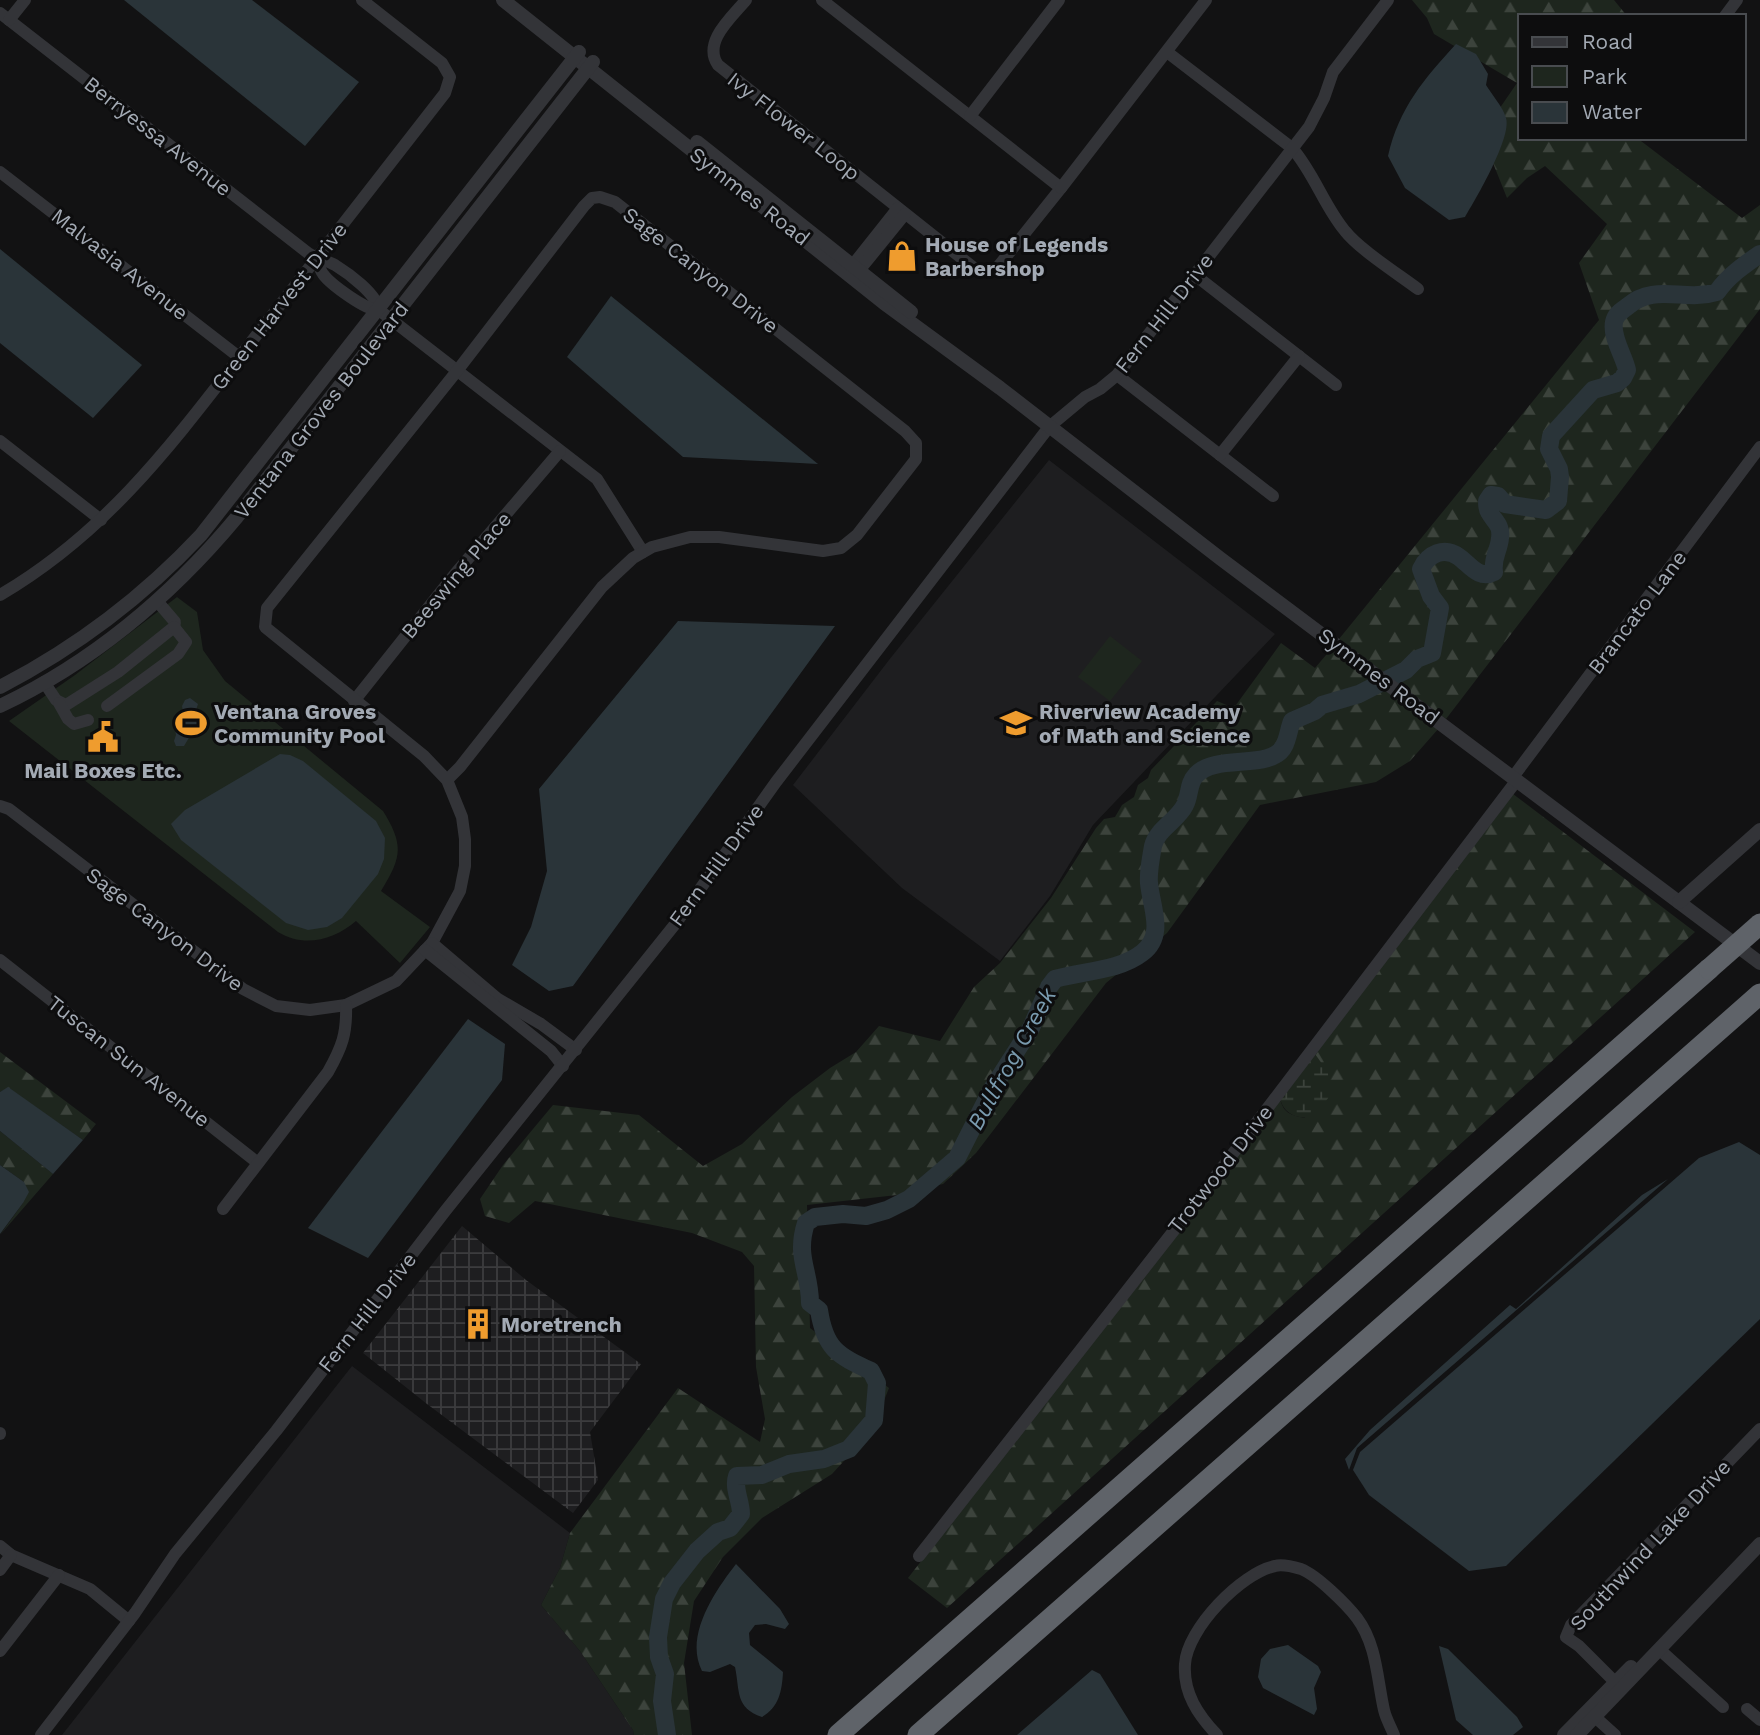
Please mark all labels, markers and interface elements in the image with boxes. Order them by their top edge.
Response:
legend [1518,14,1746,140]
text: Road [1582,29,1633,54]
text: Park [1582,64,1627,89]
street label: Ivy Flower Loop [723,66,865,186]
street label: Berryessa Avenue [79,71,237,201]
text: Water [1582,99,1643,124]
street label: Symmes Road [685,141,815,251]
street label: Sage Canyon Drive [618,202,784,338]
street label: Malvasia Avenue [47,203,193,325]
street label: Green Harvest Drive [206,217,352,395]
place label: House of Legends Barbershop [925,232,1108,281]
shop icon: House of Legends Barbershop [885,239,919,273]
street label: Fern Hill Drive [1110,248,1218,378]
street label: Ventana Groves Boulevard [228,296,414,524]
street label: Beeswing Place [396,507,516,643]
street label: Brancato Lane [1582,545,1692,679]
street label: Symmes Road [1313,622,1445,730]
place label: Ventana Groves Community Pool [214,699,385,748]
place label: Riverview Academy of Math and Science [1039,699,1250,748]
sports icon: Ventana Groves Community Pool [174,706,208,740]
school or university icon: Riverview Academy of Math and Science [999,706,1033,740]
public building icon: Mail Boxes Etc. [86,720,120,754]
place label: Mail Boxes Etc. [24,758,182,783]
street label: Fern Hill Drive [663,799,769,931]
street label: Sage Canyon Drive [81,862,249,996]
water label: Bullfrog Creek [962,982,1063,1135]
street label: Tuscan Sun Avenue [43,990,215,1132]
street label: Trotwood Drive [1162,1100,1278,1238]
street label: Fern Hill Drive [313,1247,421,1377]
building icon: Moretrench [461,1307,495,1341]
place label: Moretrench [501,1312,622,1337]
street label: Southwind Lake Drive [1564,1454,1736,1636]

